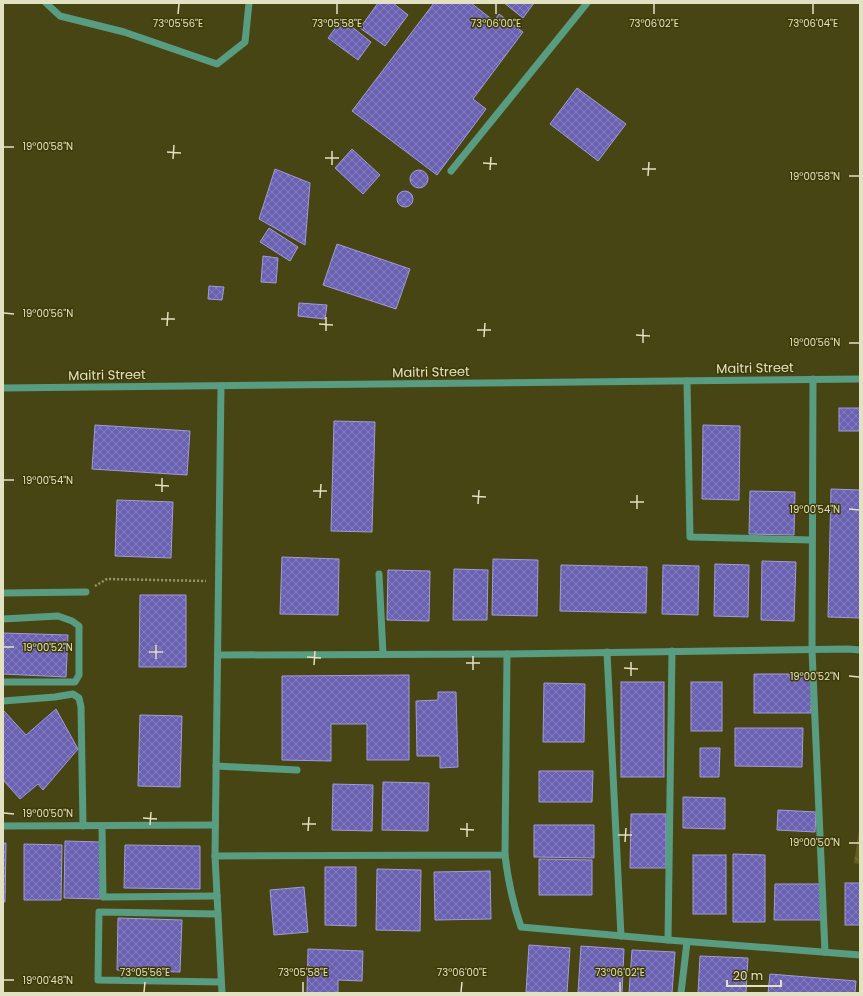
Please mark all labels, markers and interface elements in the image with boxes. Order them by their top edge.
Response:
text: 73°05'56"E [153,16,203,31]
text: 73°05'58"E [312,16,362,31]
text: 73°06'00"E [471,16,521,31]
text: 73°06'02"E [629,16,679,31]
text: 73°06'04"E [788,16,838,31]
text: 19°00'58"N [23,139,73,154]
text: 19°00'58"N [790,169,840,184]
text: 19°00'56"N [23,306,73,321]
text: 19°00'56"N [790,335,840,350]
street label: Maitri Street [716,358,794,378]
street label: Maitri Street [392,362,470,382]
street label: Maitri Street [68,365,146,385]
text: 19°00'54"N [23,473,73,488]
text: 19°00'54"N [790,502,840,517]
text: 19°00'52"N [23,640,73,655]
text: 19°00'52"N [790,669,840,684]
text: 19°00'50"N [23,806,73,821]
text: 19°00'50"N [790,835,840,850]
scale bar [727,962,781,988]
text: 73°05'56"E [120,965,170,980]
text: 73°05'58"E [278,965,328,980]
text: 73°06'00"E [437,965,487,980]
text: 73°06'02"E [595,965,645,980]
text: 20 m [733,967,763,984]
text: 19°00'48"N [23,973,73,988]

